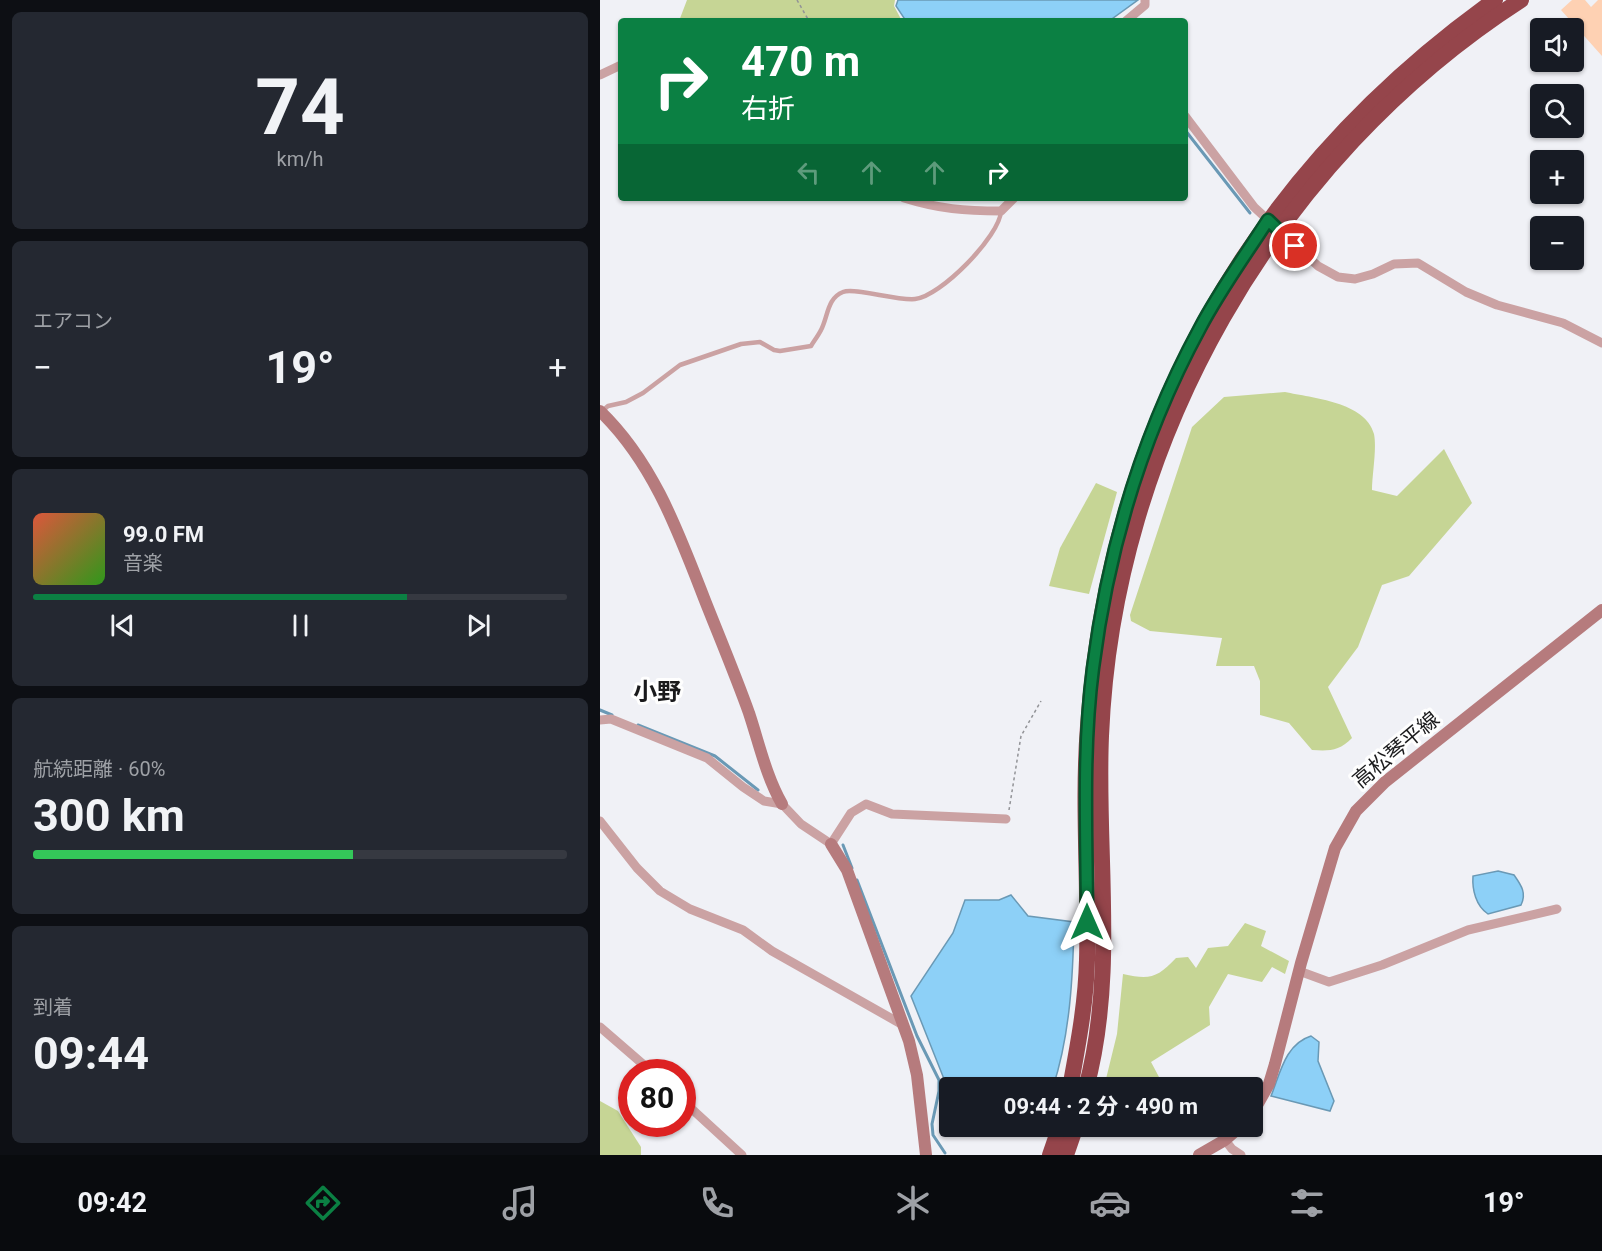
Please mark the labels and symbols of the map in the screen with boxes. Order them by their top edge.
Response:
pin [1269,220,1320,271]
district label: 小野 [633,678,681,706]
street label: 高松琴平線 [1348,707,1444,793]
position arrow [1055,890,1119,954]
speed limit sign: 80 [618,1059,696,1137]

